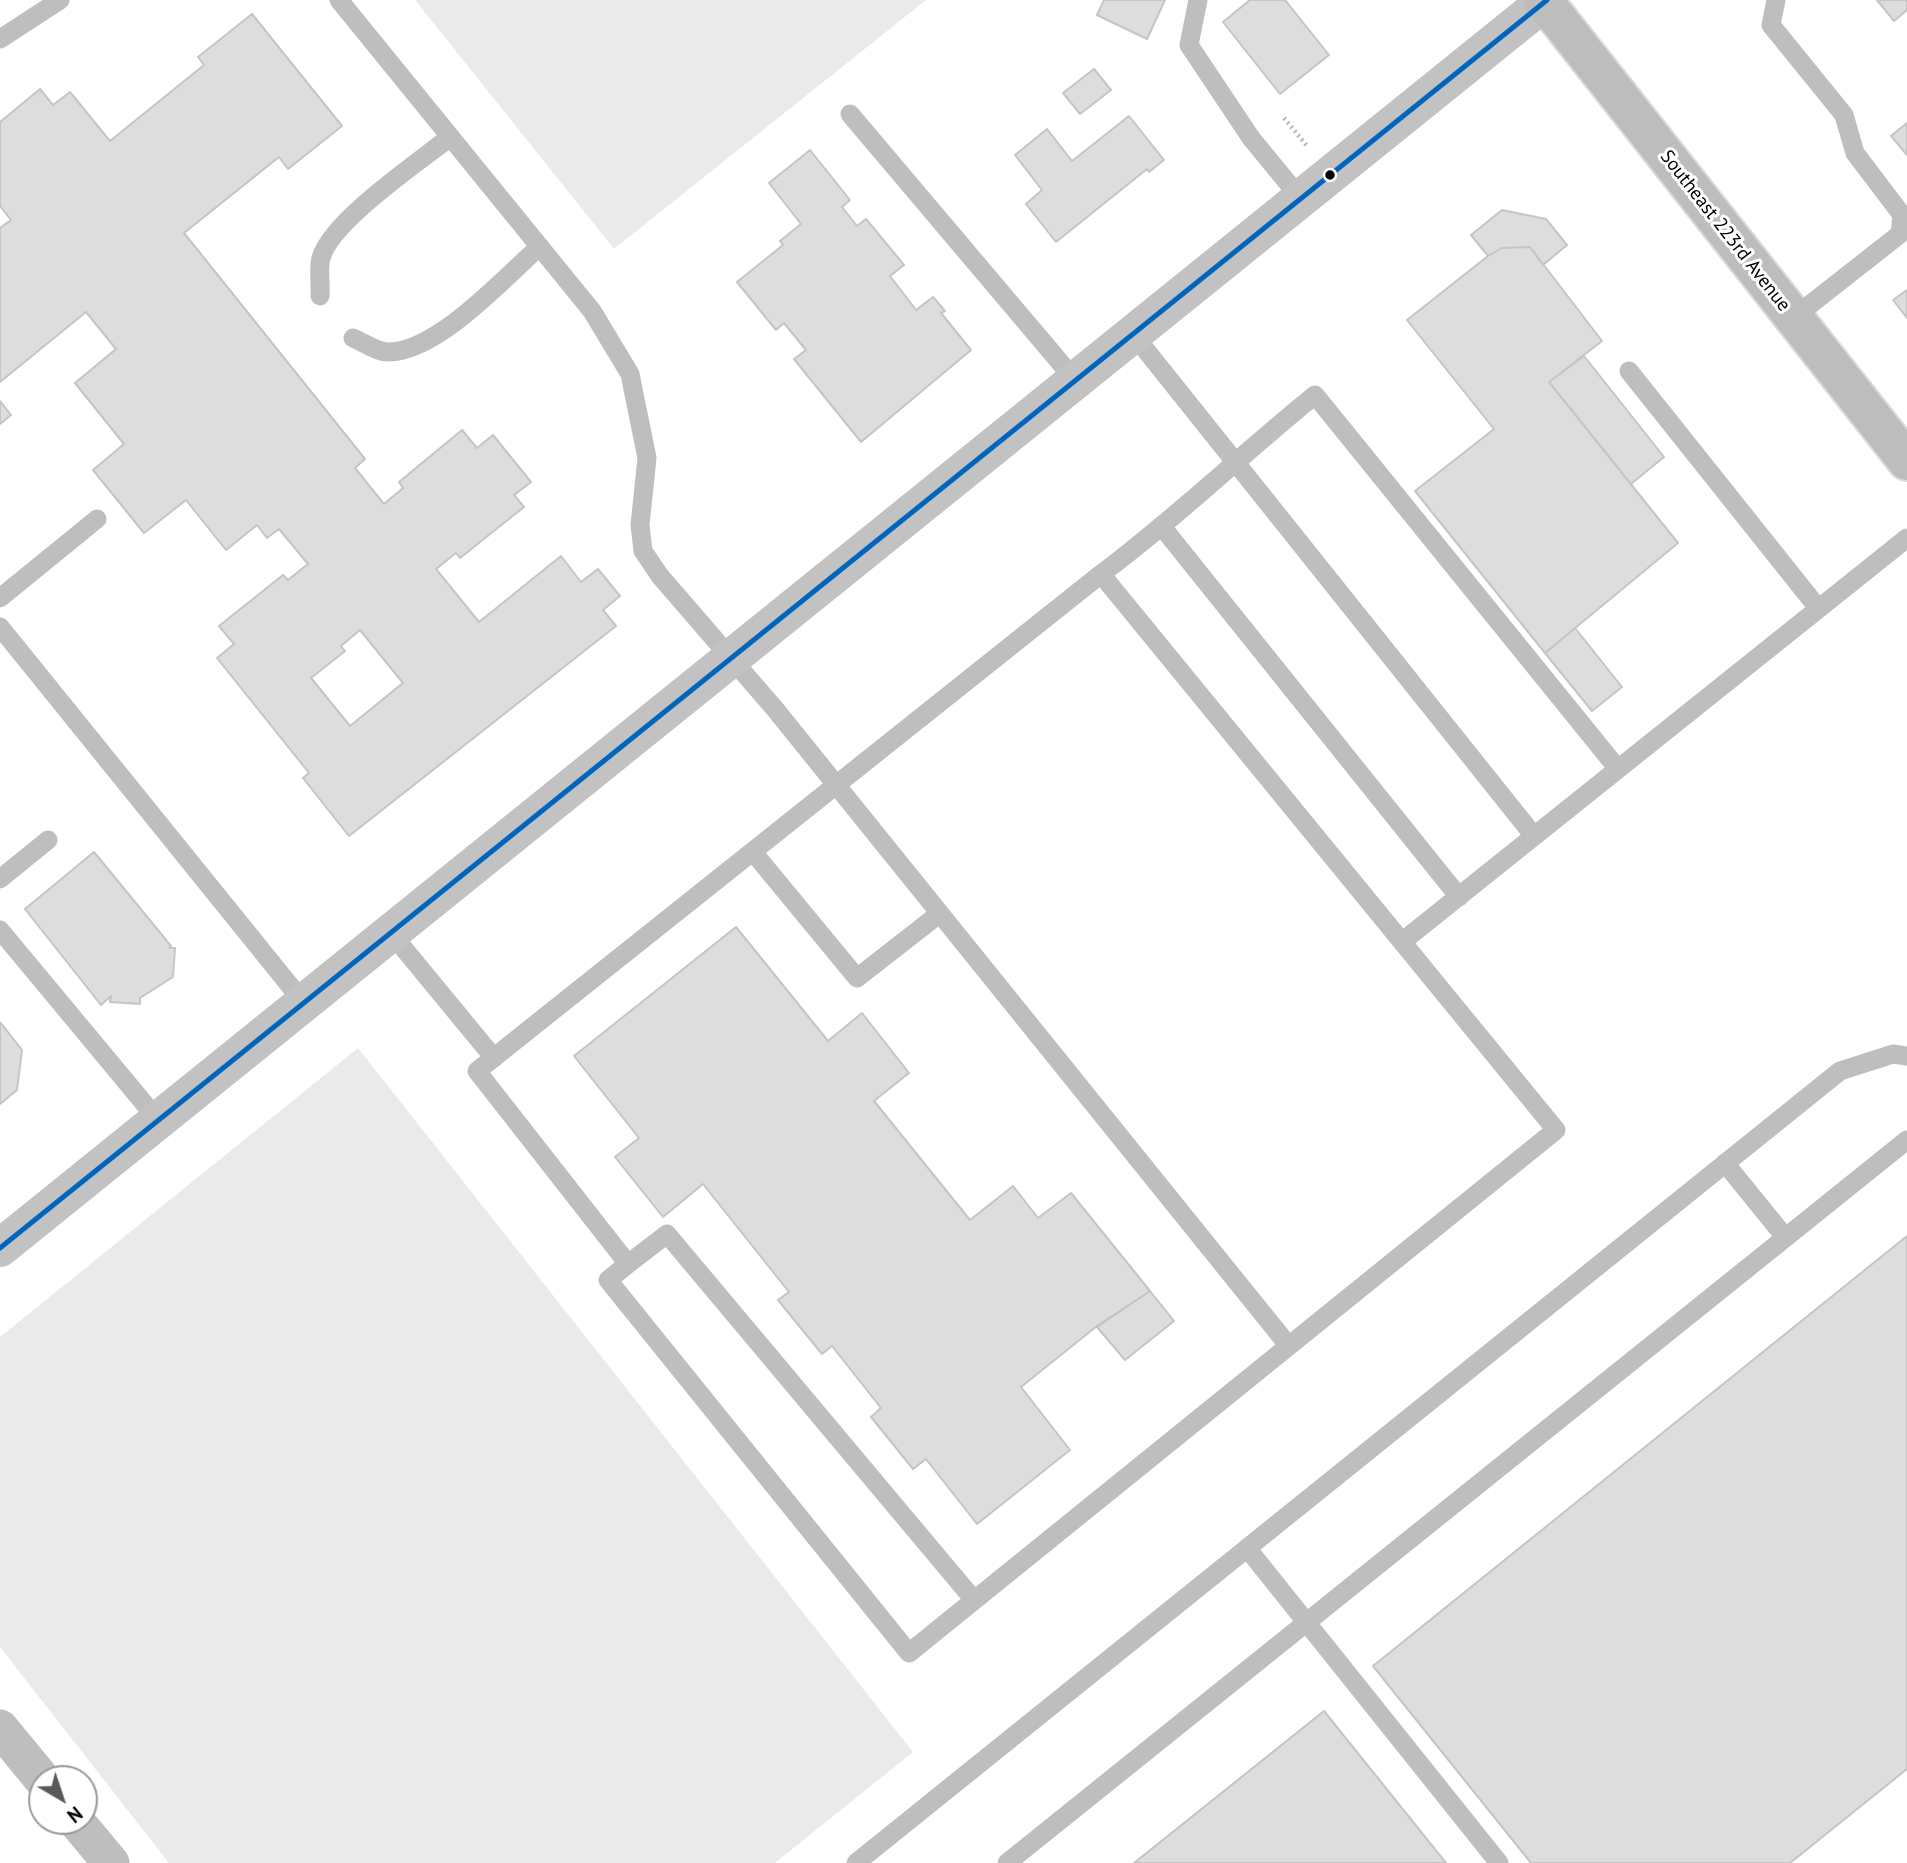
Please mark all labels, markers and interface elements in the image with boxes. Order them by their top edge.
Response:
street label: Southeast 223rd Avenue [1655,146,1795,316]
unlabelled marker [1323,168,1337,182]
north arrow [28,1765,98,1835]
text: N [63,1802,87,1828]

